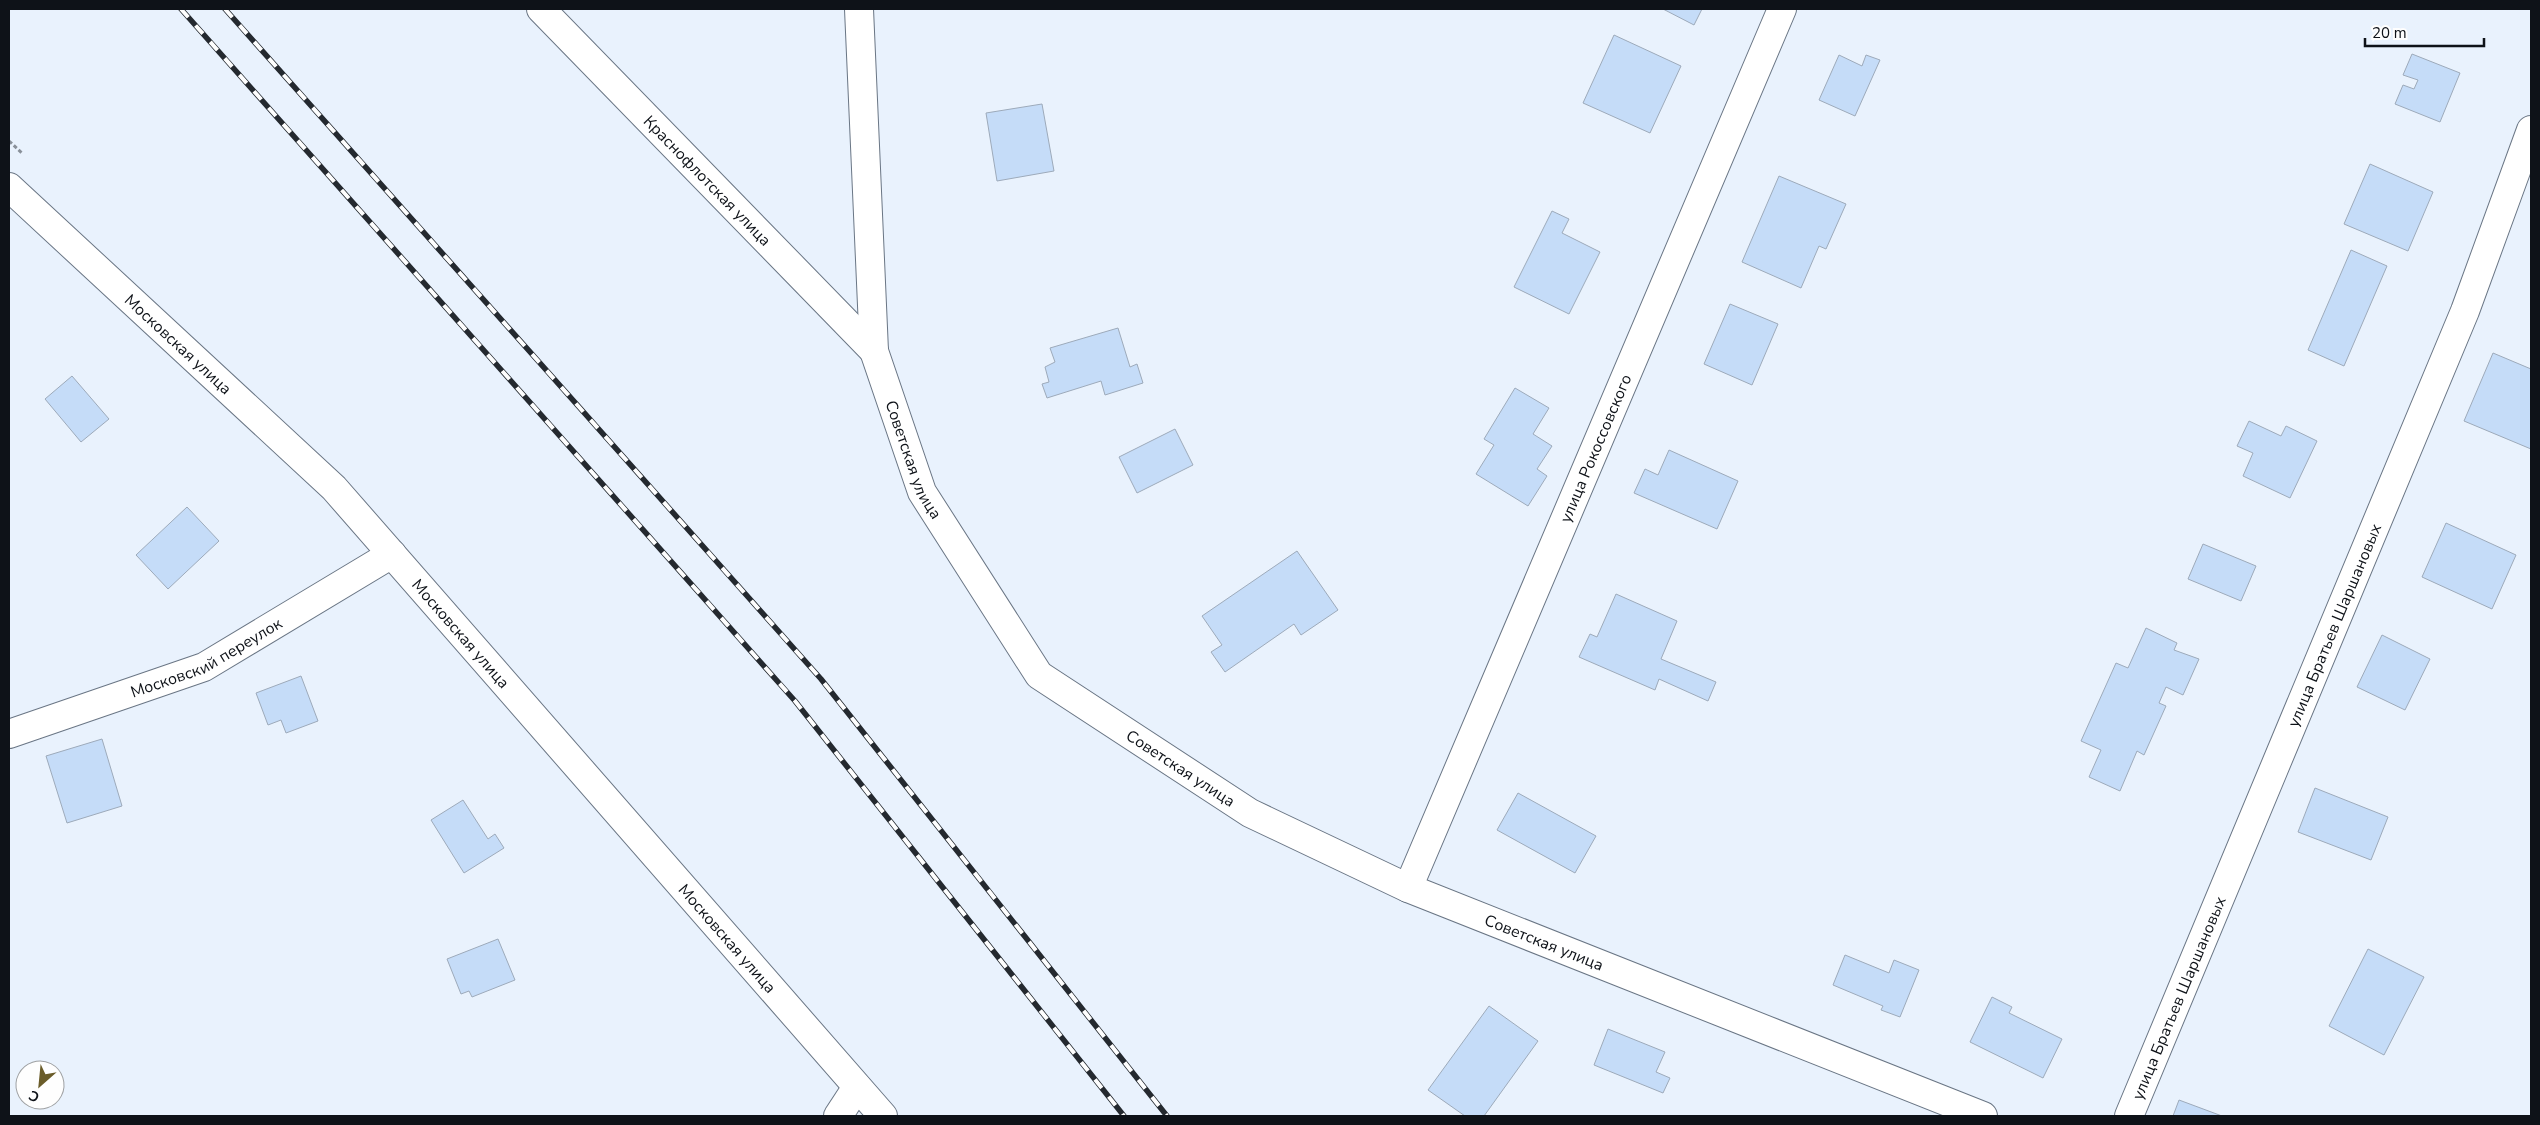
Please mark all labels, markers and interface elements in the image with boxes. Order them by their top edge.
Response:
scale bar [2365,15,2484,47]
text: 20 m [2372,23,2407,43]
street label: Краснофлотская улица [638,111,776,251]
street label: Московская улица [119,290,236,400]
street label: улица Рокоссовского [1555,371,1637,526]
street label: Советская улица [880,398,947,524]
street label: улица Братьев Шаршановых [2283,520,2387,731]
street label: Московская улица [406,575,514,693]
street label: Московский переулок [128,612,287,703]
street label: Советская улица [1121,725,1239,812]
street label: Московская улица [673,879,781,998]
street label: улица Братьев Шаршановых [2127,893,2232,1103]
street label: Советская улица [1481,909,1607,976]
north arrow [15,1060,65,1110]
text: С [25,1085,43,1107]

